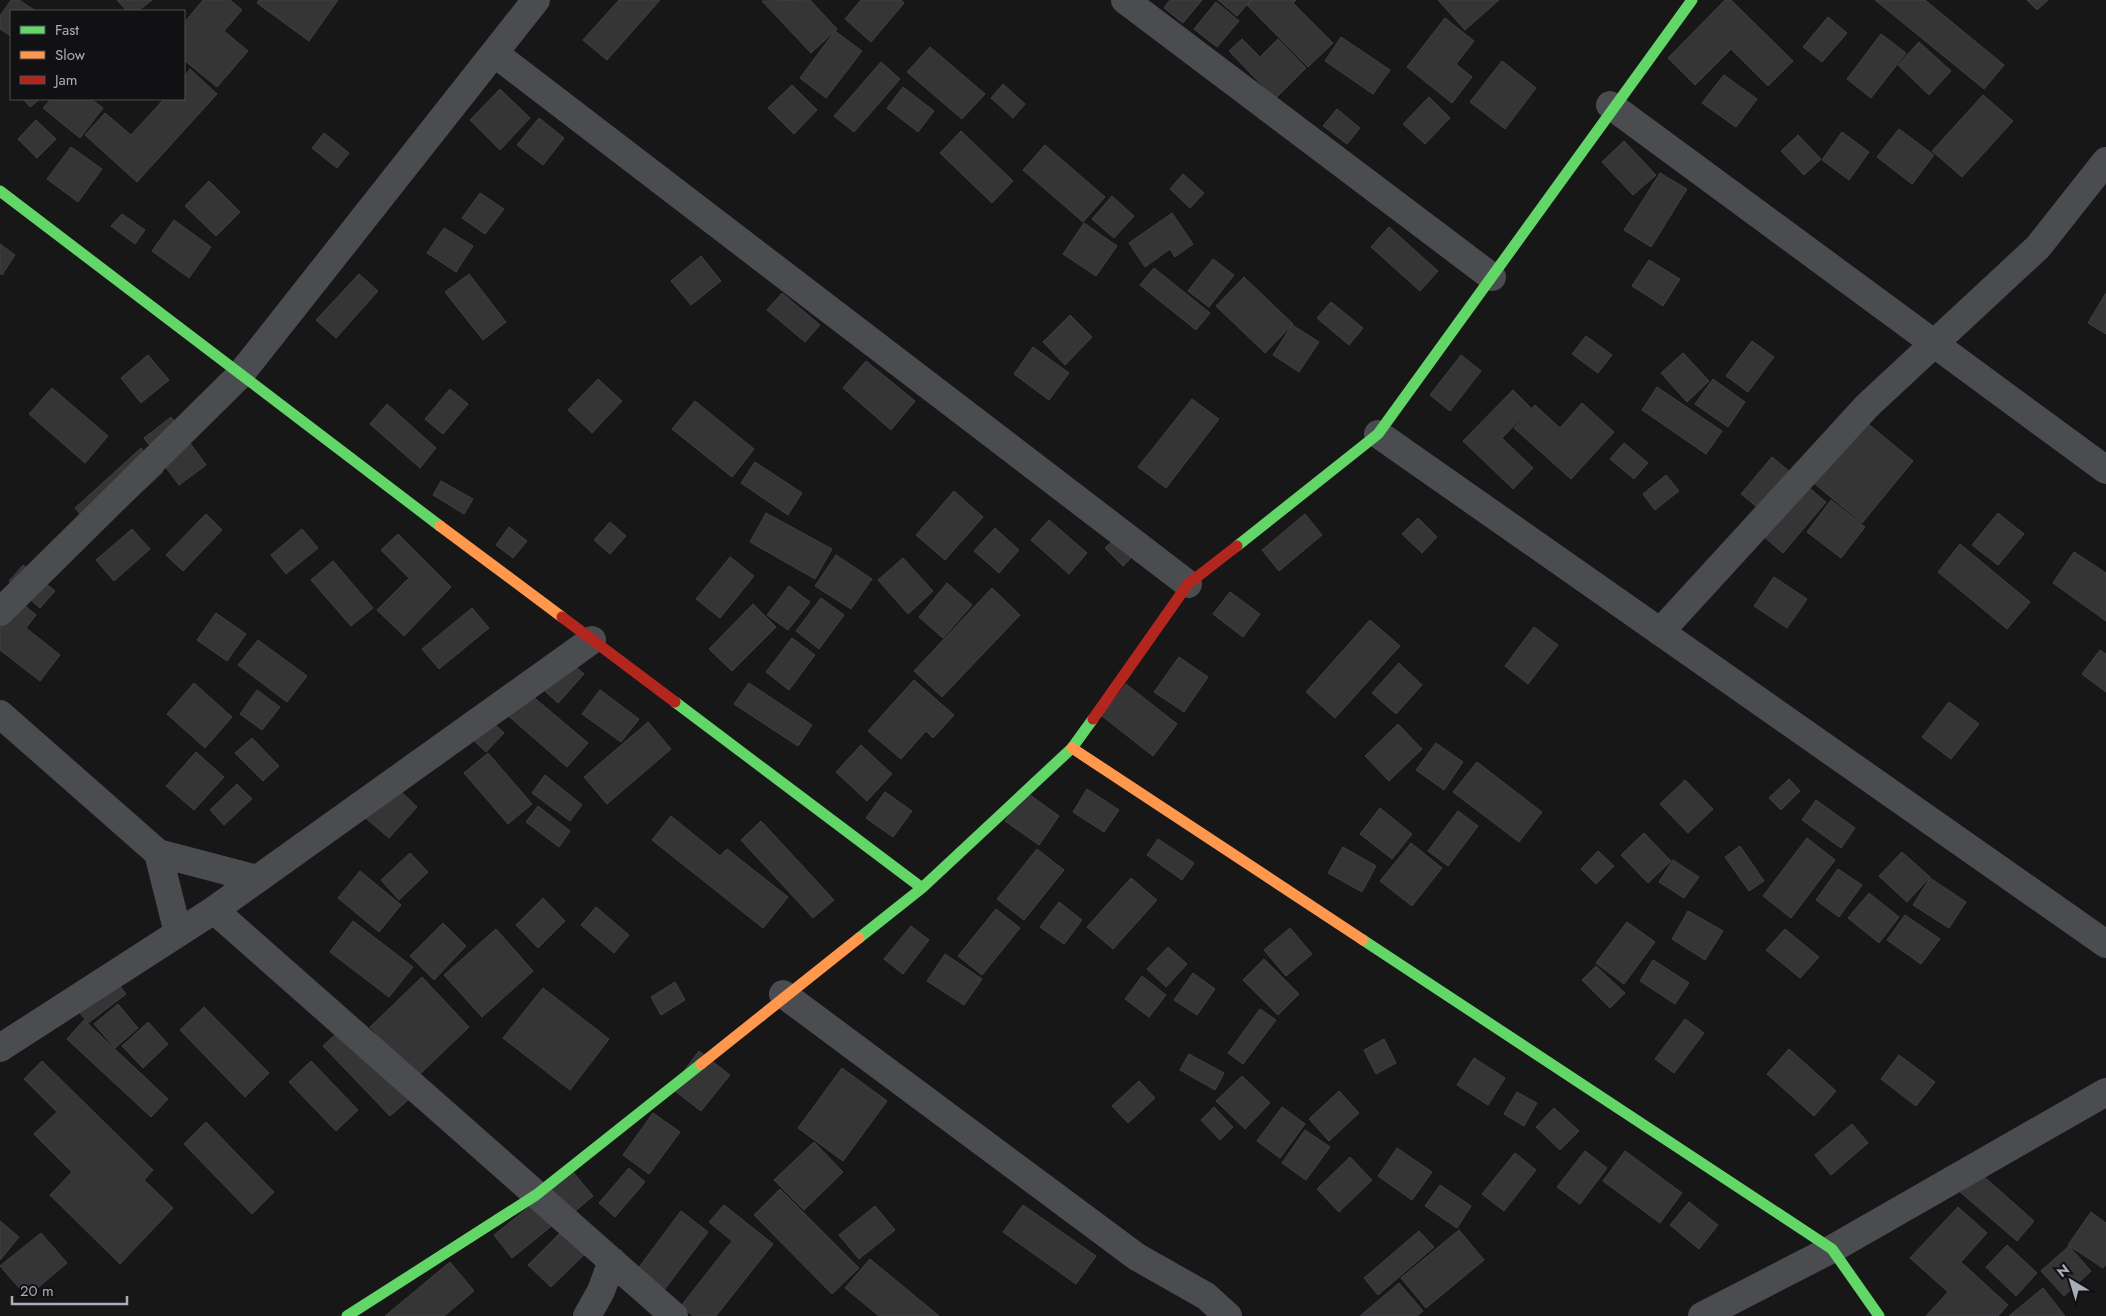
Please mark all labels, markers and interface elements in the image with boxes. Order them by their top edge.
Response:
legend [10,10,185,100]
text: Fast [55,19,79,41]
text: Slow [55,44,86,66]
text: Jam [53,69,78,91]
north arrow [2046,1256,2096,1306]
text: N [2052,1259,2074,1282]
scale bar [12,1274,128,1306]
text: 20 m [20,1280,54,1302]

